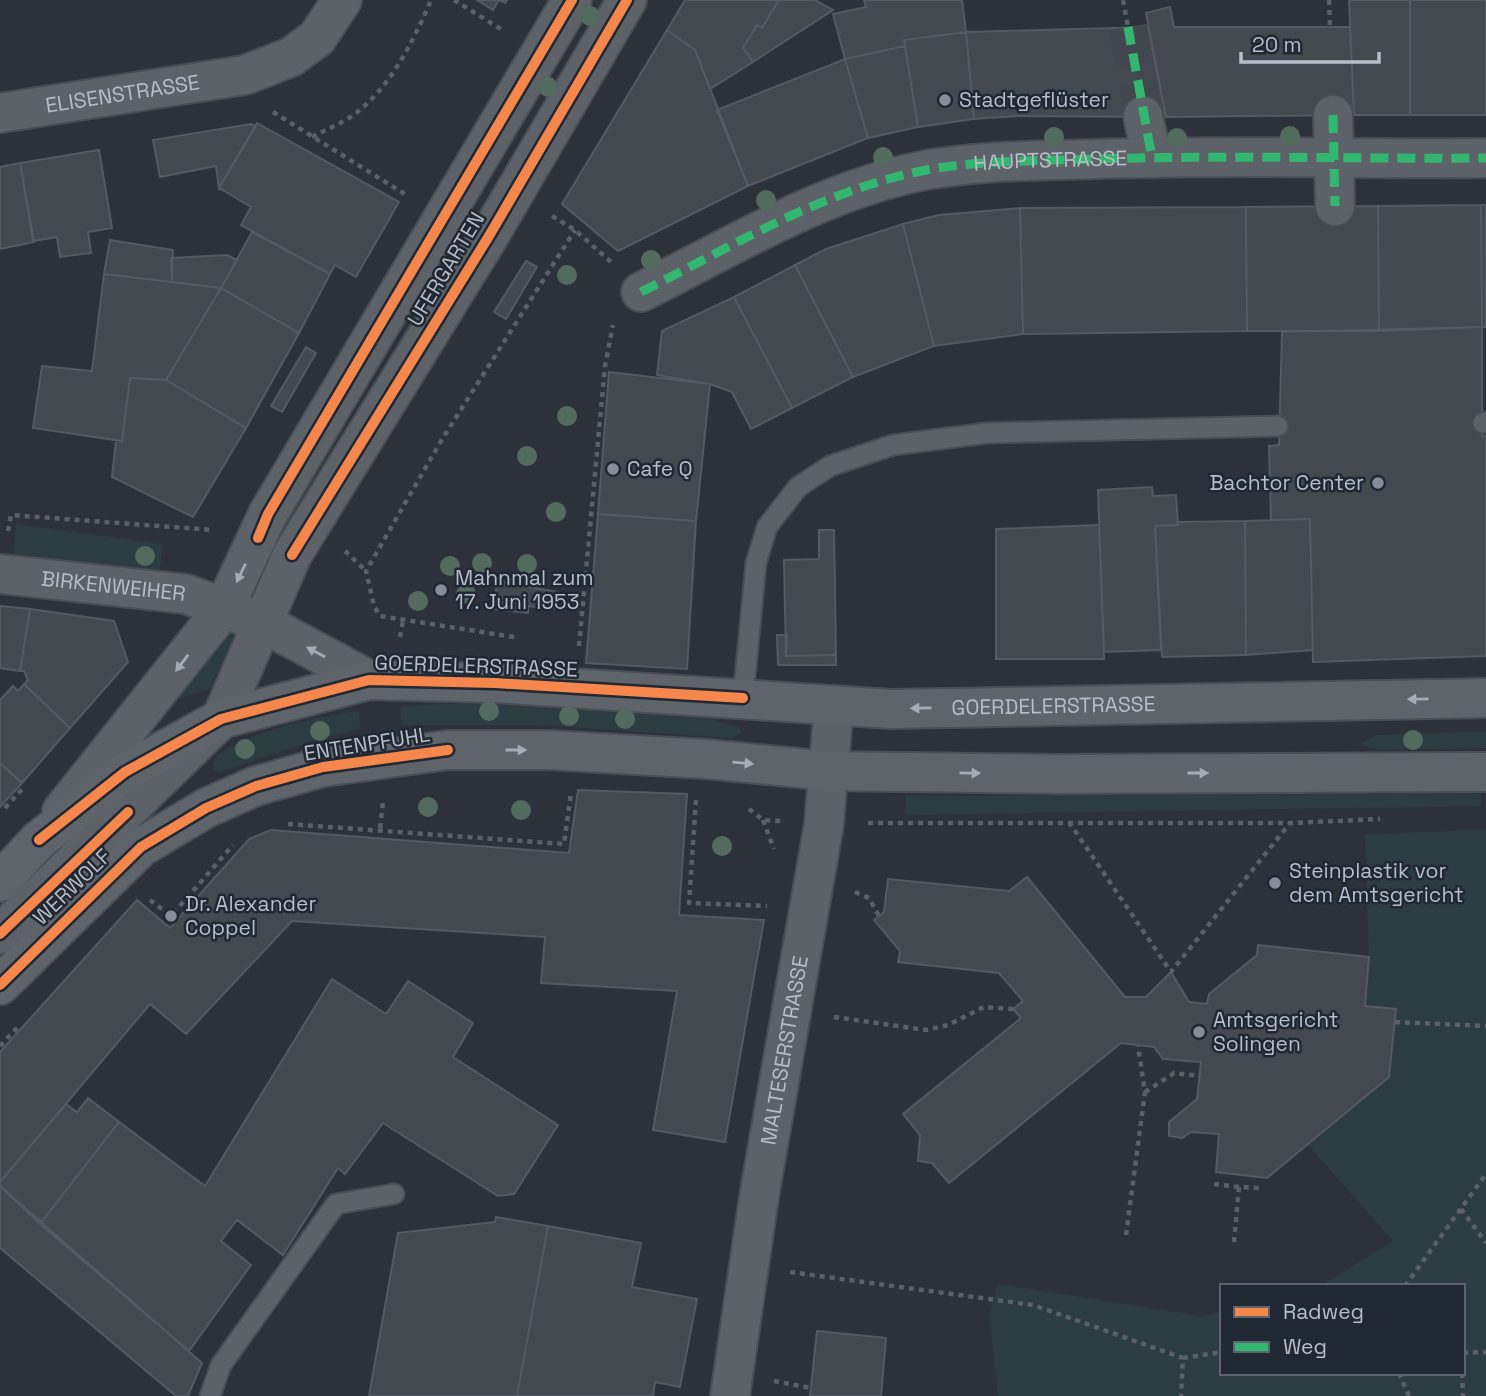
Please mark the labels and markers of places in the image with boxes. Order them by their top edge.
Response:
place label: Stadtgeflüster [959,86,1109,113]
marker: Stadtgeflüster [937,92,953,108]
place label: Cafe Q [627,455,693,482]
marker: Cafe Q [605,461,621,477]
place label: Bachtor Center [1209,469,1364,496]
marker: Bachtor Center [1370,475,1386,491]
place label: Mahnmal zum 17. Juni 1953 [455,564,594,615]
marker: Mahnmal zum 17. Juni 1953 [433,582,449,598]
place label: Steinplastik vor dem Amtsgericht [1289,857,1464,908]
marker: Steinplastik vor dem Amtsgericht [1267,875,1283,891]
place label: Dr. Alexander Coppel [185,890,316,941]
marker: Dr. Alexander Coppel [163,908,179,924]
place label: Amtsgericht Solingen [1213,1006,1339,1057]
marker: Amtsgericht Solingen [1191,1024,1207,1040]

